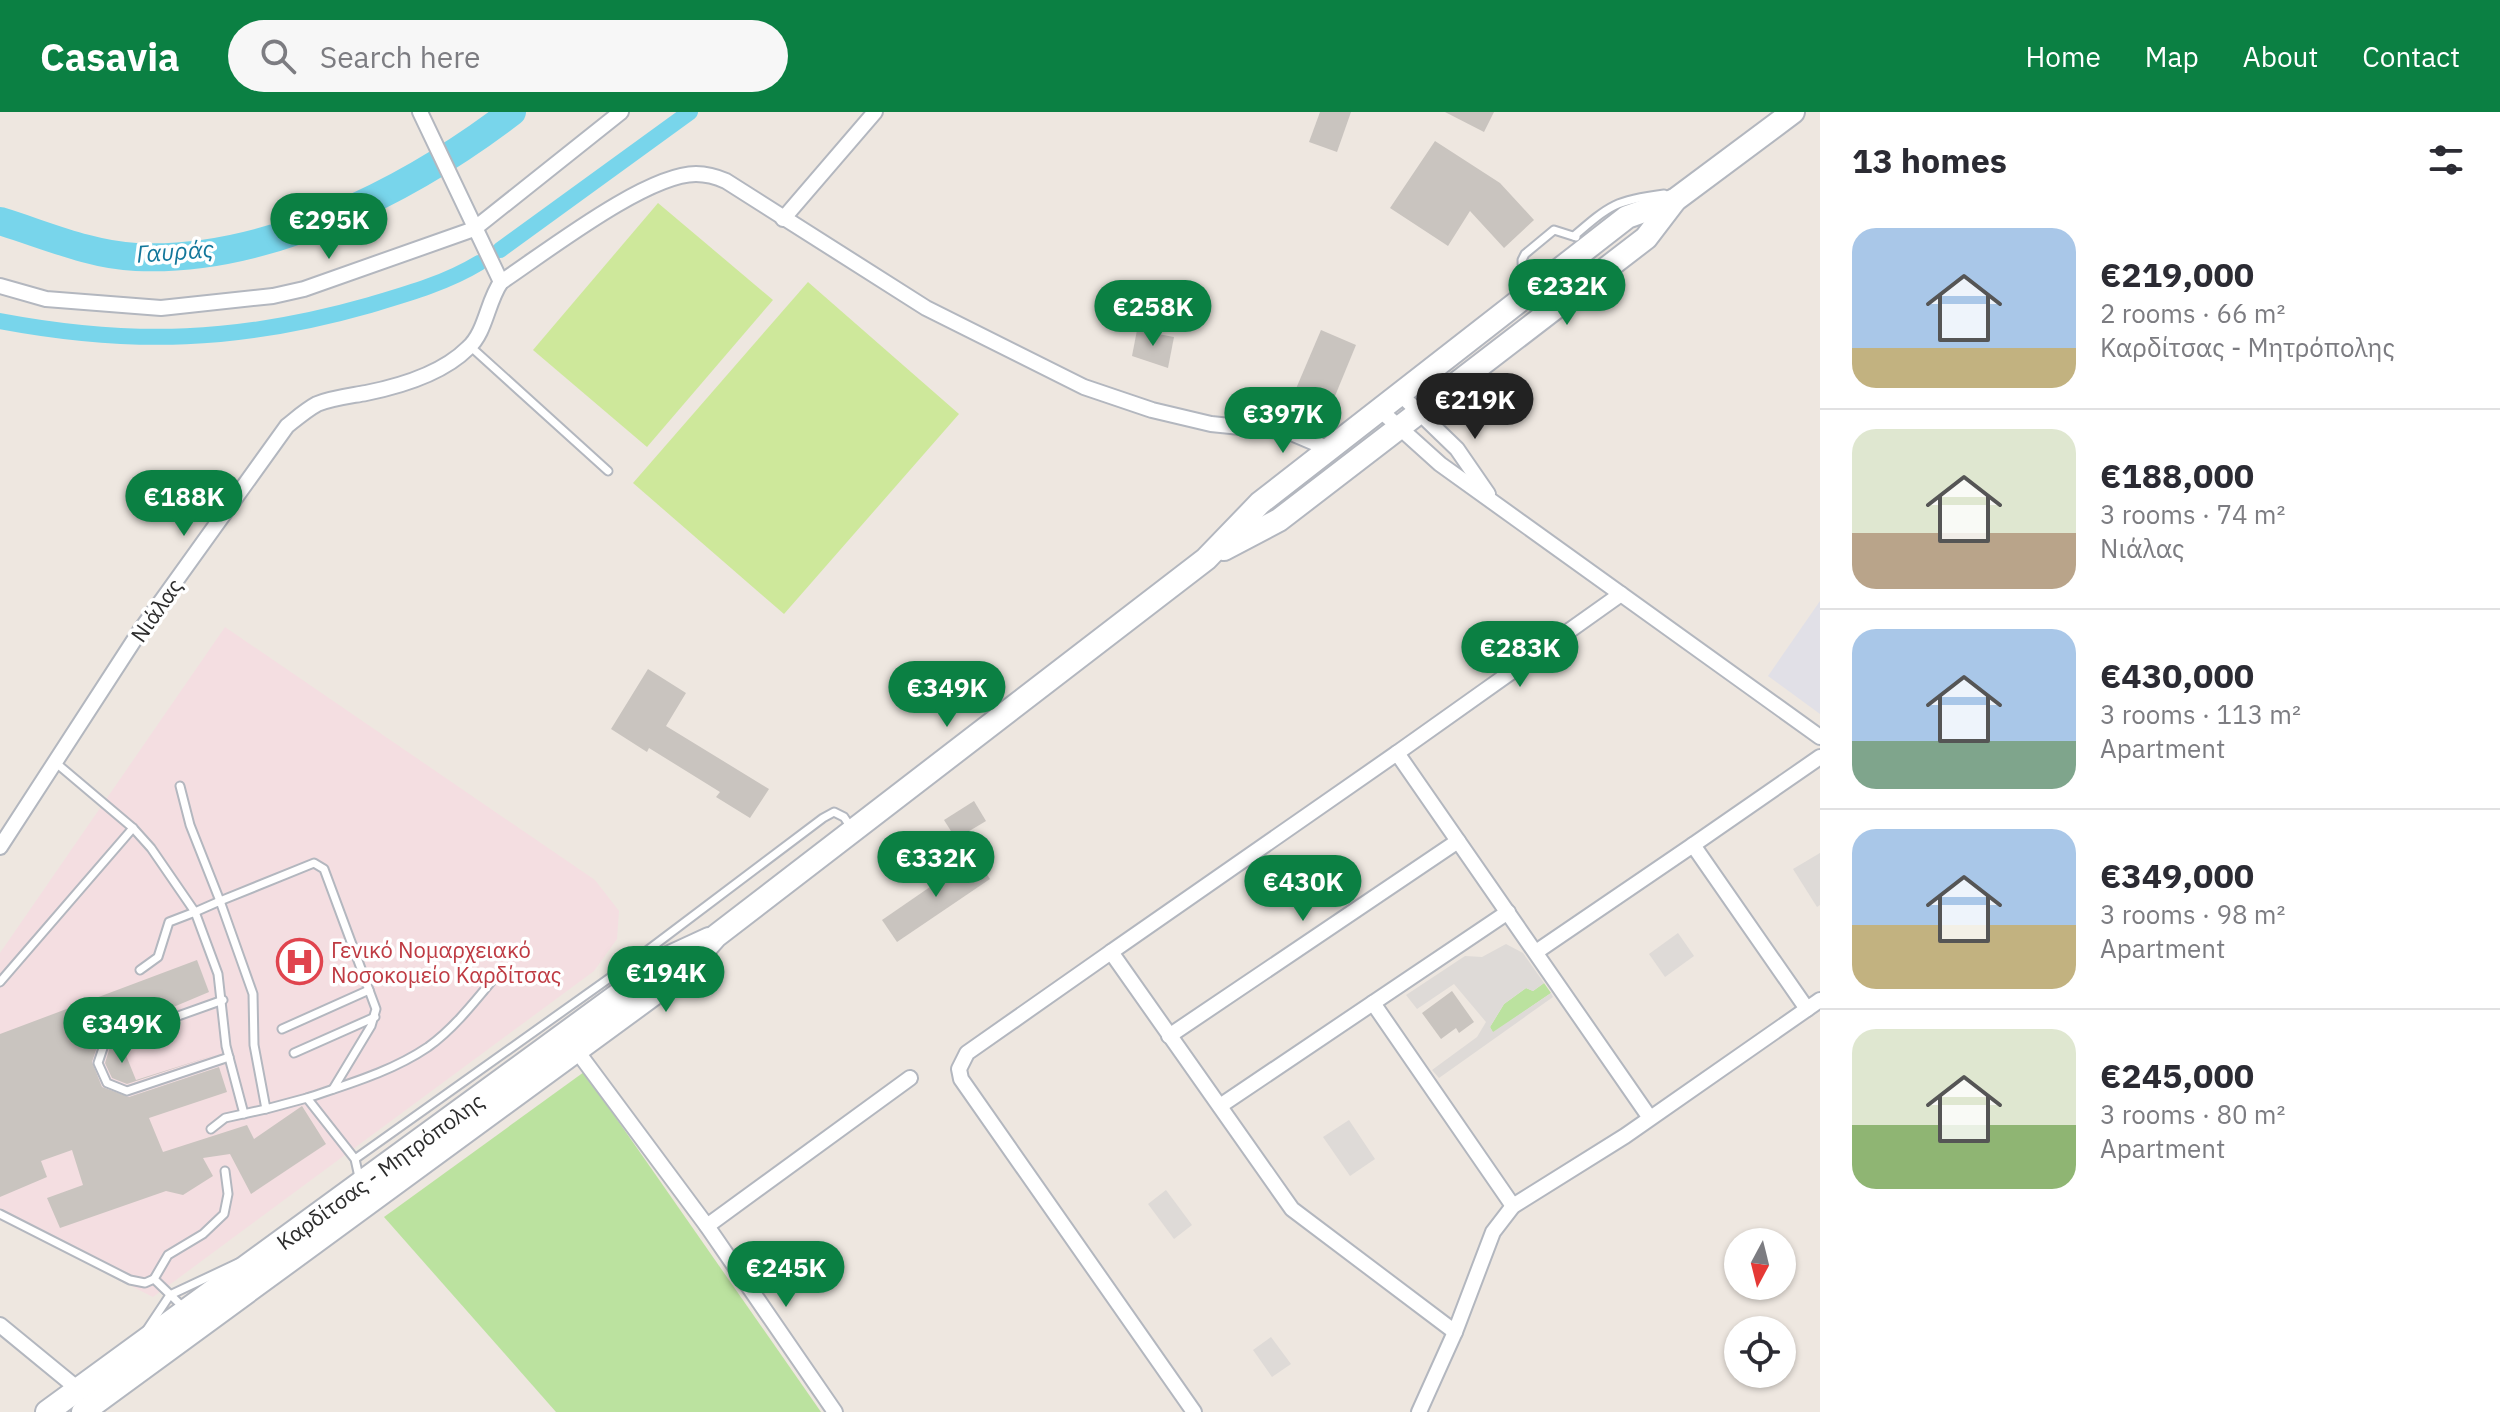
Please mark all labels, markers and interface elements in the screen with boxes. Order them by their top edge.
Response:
search box [228,20,788,92]
text: Casavia [40,32,180,81]
icon: search [256,34,300,78]
text: Search here [320,37,481,76]
text: Home [2025,38,2101,75]
text: Map [2145,38,2199,75]
text: About [2243,38,2318,75]
text: Contact [2362,38,2460,75]
text: 13 homes [1852,138,2007,182]
icon: filters [2424,138,2468,182]
pin: €295K [273,193,385,261]
text: €295K [288,202,370,236]
water label: Γαυράς [135,232,215,270]
text: €219,000 [2100,252,2254,296]
pin: €232K [1511,259,1623,327]
icon: home [1916,260,2012,356]
text: €232K [1526,268,1608,302]
pin: €258K [1097,280,1209,348]
text: €258K [1112,289,1194,323]
text: 2 rooms · 66 m² [2100,296,2285,330]
text: Καρδίτσας - Μητρόπολης [2100,330,2395,364]
pin: €219K [1419,373,1531,441]
text: €219K [1434,382,1516,416]
pin: €397K [1227,387,1339,455]
text: €397K [1242,396,1324,430]
text: €188,000 [2100,453,2254,497]
icon: home [1916,461,2012,557]
pin: €188K [128,470,240,538]
text: €188K [143,479,225,513]
text: 3 rooms · 74 m² [2100,497,2285,531]
text: Νιάλας [2100,531,2185,565]
street label: Νιάλας [124,572,188,648]
pin: €283K [1464,621,1576,689]
text: €283K [1479,630,1561,664]
text: €430,000 [2100,653,2254,697]
pin: €349K [891,661,1003,729]
icon: home [1916,661,2012,757]
text: €349K [906,670,988,704]
text: 3 rooms · 113 m² [2100,697,2301,731]
text: Apartment [2100,731,2225,765]
pin: €332K [880,831,992,899]
text: €332K [895,840,977,874]
text: €349,000 [2100,853,2254,897]
pin: €430K [1247,855,1359,923]
icon: home [1916,861,2012,957]
text: €430K [1262,864,1344,898]
text: 3 rooms · 98 m² [2100,897,2285,931]
text: Apartment [2100,931,2225,965]
place label: Γενικό Νομαρχειακό Νοσοκομείο Καρδίτσας [331,935,561,989]
hospital icon: Γενικό Νομαρχειακό Νοσοκομείο Καρδίτσας [276,938,324,986]
pin: €194K [610,946,722,1014]
text: €194K [625,955,707,989]
pin: €349K [66,997,178,1065]
text: €349K [81,1006,163,1040]
text: €245,000 [2100,1053,2254,1097]
icon: home [1916,1061,2012,1157]
street label: Καρδίτσας - Μητρόπολης [270,1086,490,1256]
text: 3 rooms · 80 m² [2100,1097,2285,1131]
text: Apartment [2100,1131,2225,1165]
north arrow [1724,1228,1796,1300]
map controls [1724,1228,1796,1388]
pin: €245K [730,1241,842,1309]
text: €245K [745,1250,827,1284]
button: locate [1724,1316,1796,1388]

